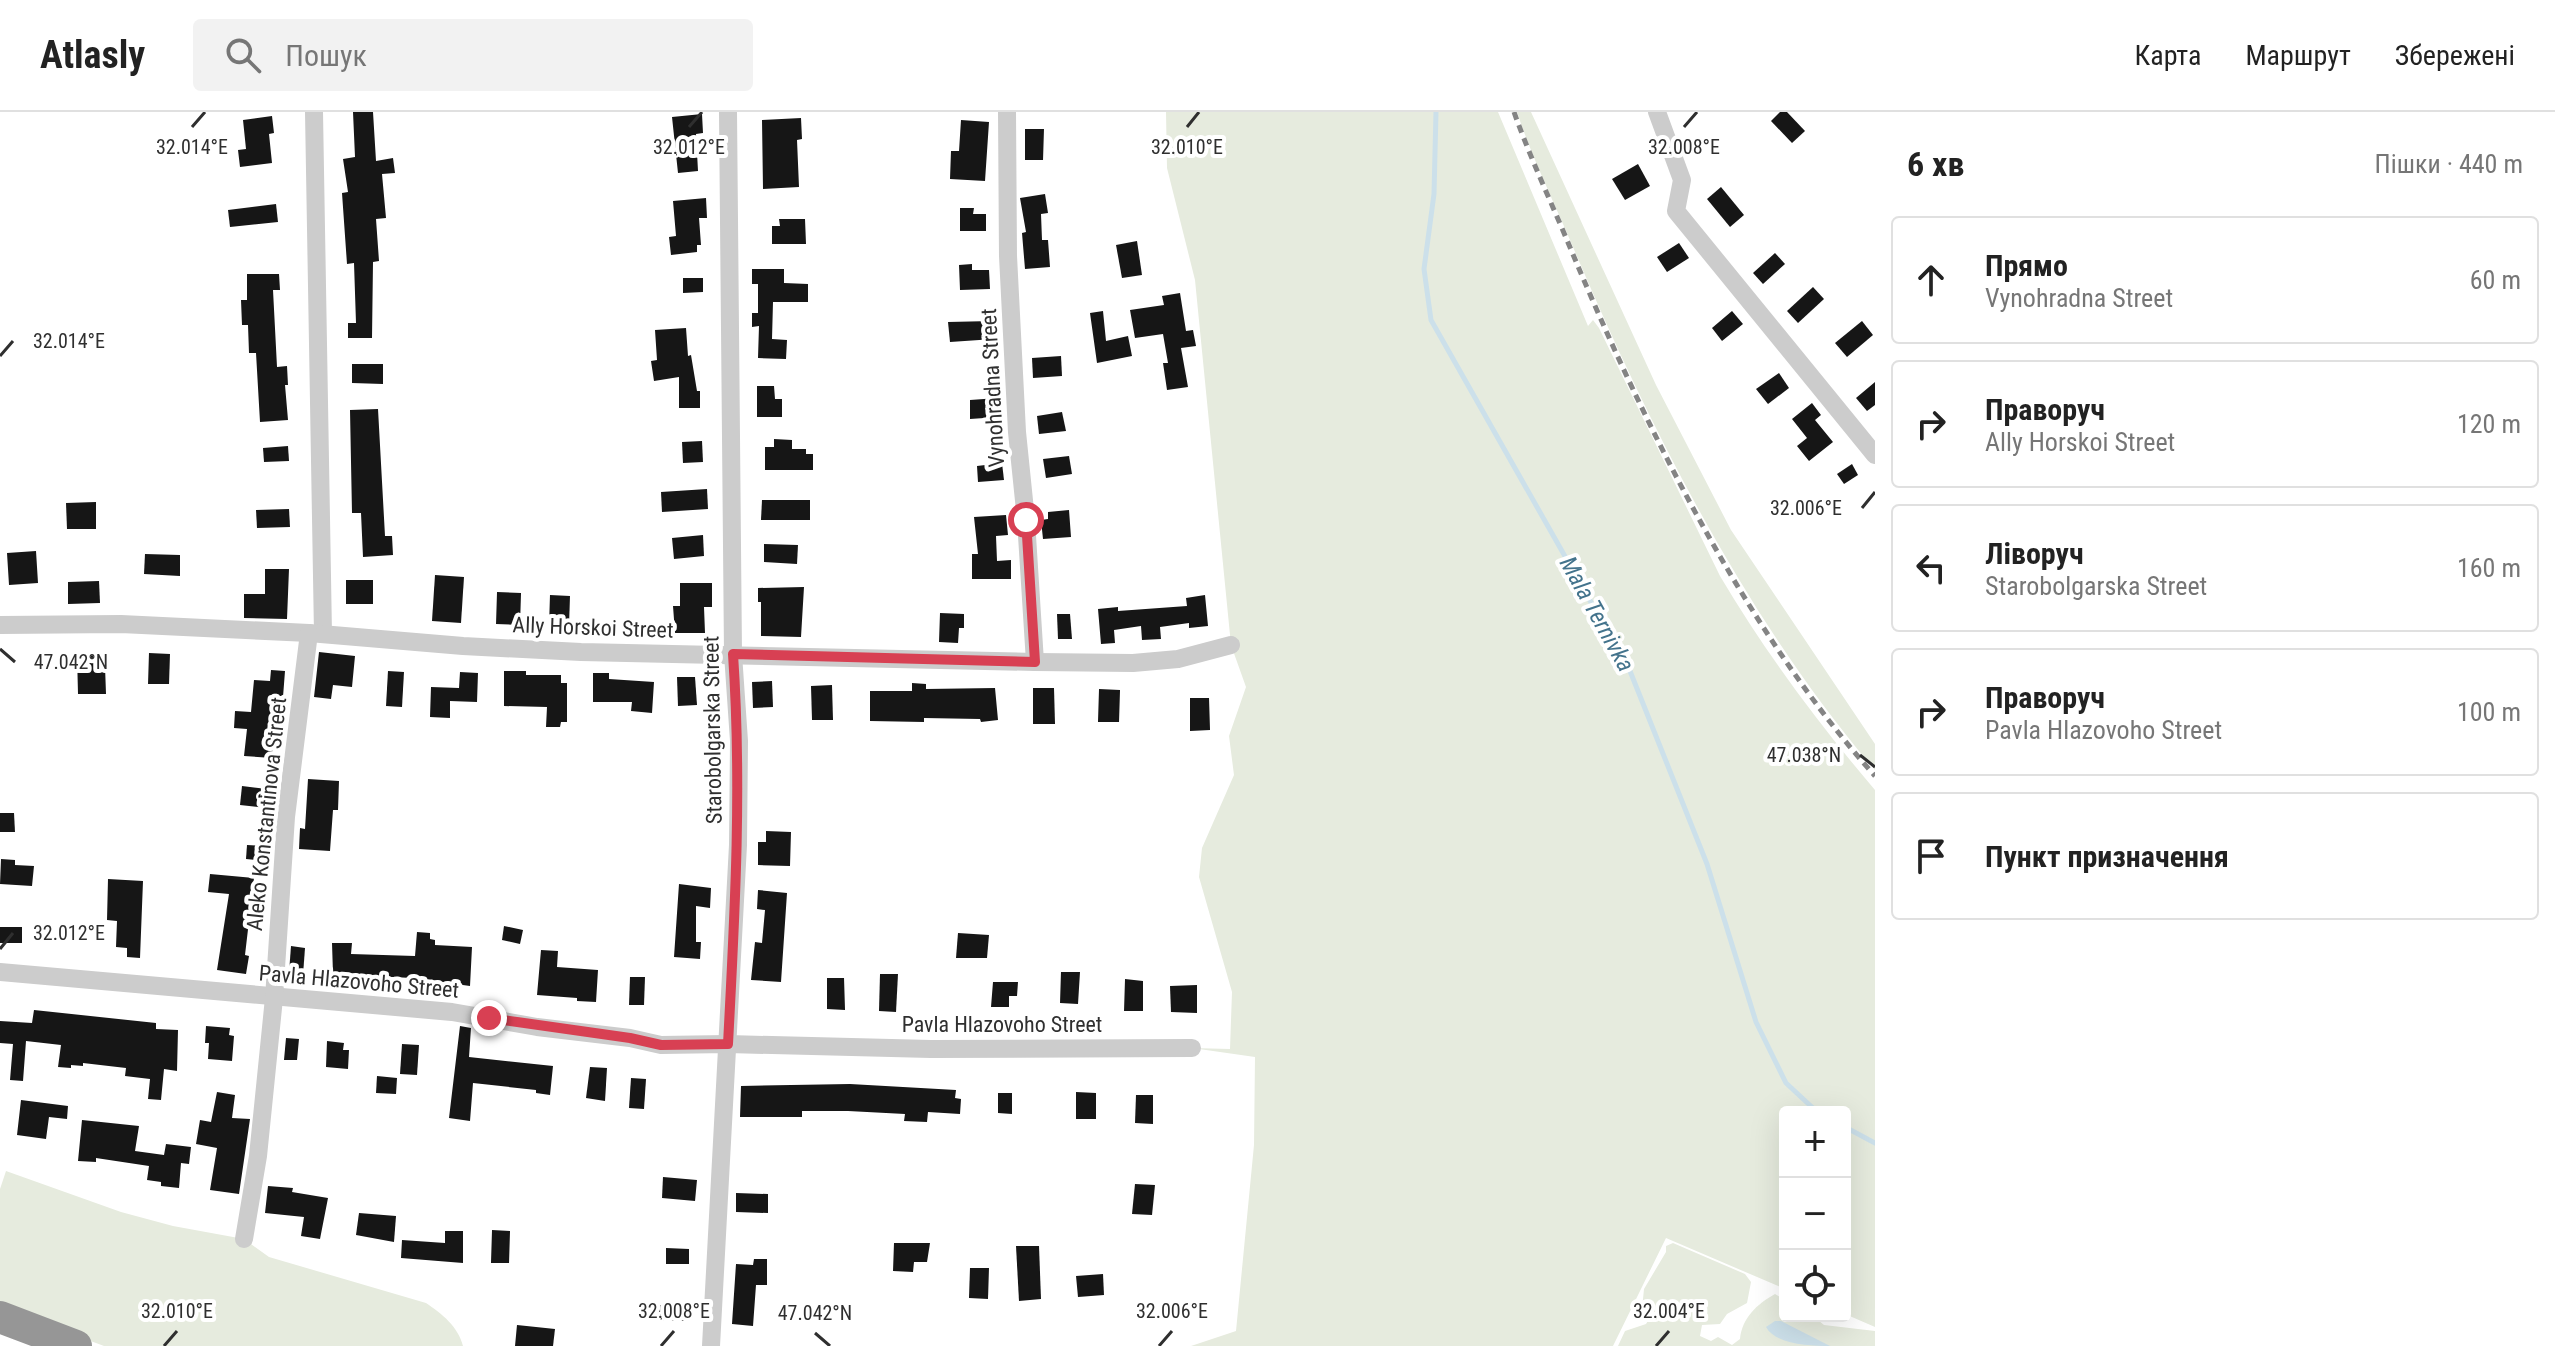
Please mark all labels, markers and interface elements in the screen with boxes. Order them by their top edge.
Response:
search box [193,19,753,91]
text: Atlasly [40,33,145,77]
icon: search [221,33,265,77]
text: Пошук [285,38,367,73]
text: Карта [2135,39,2201,72]
text: Маршрут [2245,39,2351,72]
text: Збережені [2395,39,2515,72]
text: 32.014°E [156,135,228,159]
text: 32.012°E [653,135,725,159]
text: 32.010°E [1151,135,1223,159]
text: 32.008°E [1648,135,1720,159]
text: 6 хв [1907,144,1964,184]
text: Пішки · 440 m [2375,149,2523,179]
text: Прямо [1985,248,2068,283]
icon: ahead [1909,258,1953,302]
text: 60 m [2470,265,2521,295]
text: Vynohradna Street [1985,283,2173,313]
street label: Vynohradna Street [976,308,1009,468]
text: 32.014°E [33,329,105,353]
text: Праворуч [1985,392,2105,427]
icon: right [1909,402,1953,446]
text: 120 m [2457,409,2521,439]
text: Ally Horskoi Street [1985,427,2175,457]
text: 32.006°E [1770,496,1842,520]
route start [1008,502,1044,538]
text: Ліворуч [1985,536,2084,571]
icon: left [1909,546,1953,590]
water label: Mala Ternivka [1554,551,1640,677]
text: 160 m [2457,553,2521,583]
text: Starobolgarska Street [1985,571,2207,601]
street label: Ally Horskoi Street [512,612,674,643]
street label: Starobolgarska Street [698,636,727,824]
text: 47.042°N [34,650,108,674]
text: Праворуч [1985,680,2105,715]
icon: right [1909,690,1953,734]
street label: Aleko Konstantinova Street [242,696,291,932]
text: 100 m [2457,697,2521,727]
text: Pavla Hlazovoho Street [1985,715,2222,745]
text: 47.038°N [1767,743,1841,767]
icon: arrive [1909,834,1953,878]
text: Пункт призначення [1985,839,2229,874]
text: 32.012°E [33,921,105,945]
street label: Pavla Hlazovoho Street [258,960,460,1003]
route end [471,1000,507,1036]
street label: Pavla Hlazovoho Street [902,1012,1102,1037]
map controls [1779,1106,1851,1322]
button: + [1779,1106,1851,1178]
button: − [1779,1178,1851,1250]
button: locate [1779,1250,1851,1322]
text: 32.010°E [141,1299,213,1323]
text: 32.008°E [638,1299,710,1323]
text: 32.006°E [1136,1299,1208,1323]
text: 32.004°E [1633,1299,1705,1323]
text: 47.042°N [778,1301,852,1325]

